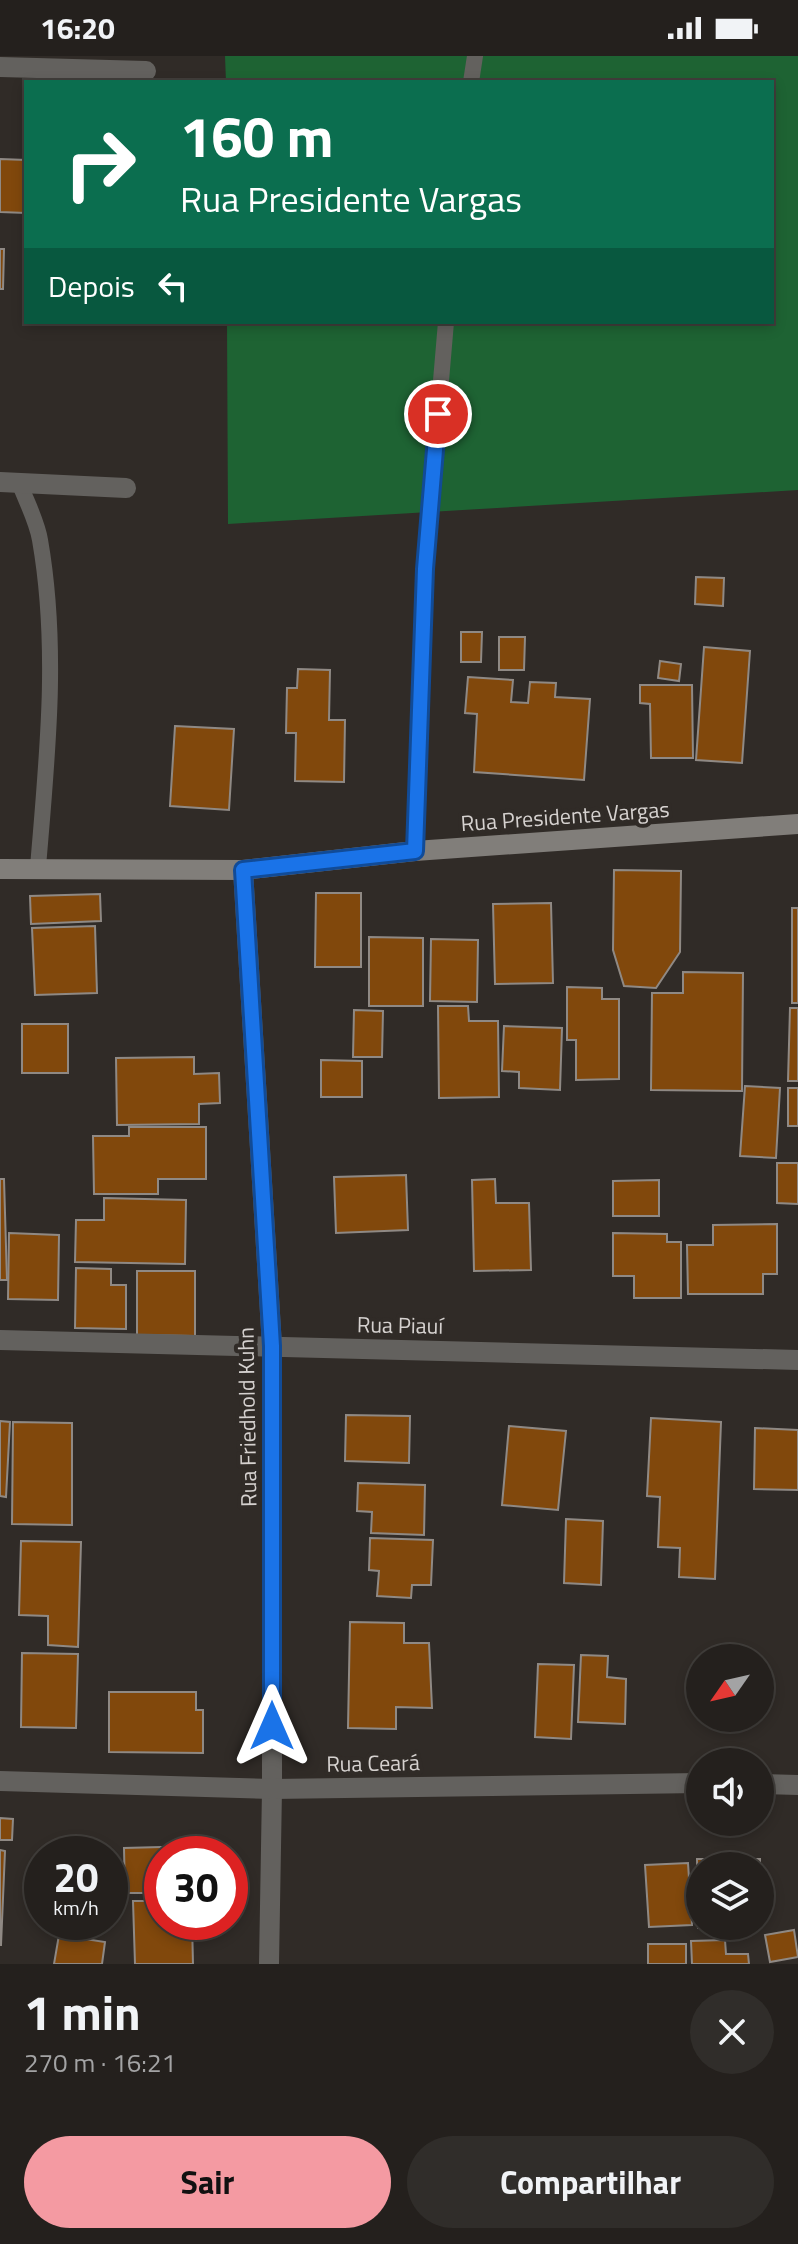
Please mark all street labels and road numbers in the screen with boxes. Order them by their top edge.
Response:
street label: Rua Presidente Vargas [460,792,670,840]
street label: Rua Piauí [356,1307,446,1343]
street label: Rua Friedhold Kuhn [228,1327,266,1507]
street label: Rua Ceará [326,1745,420,1781]

